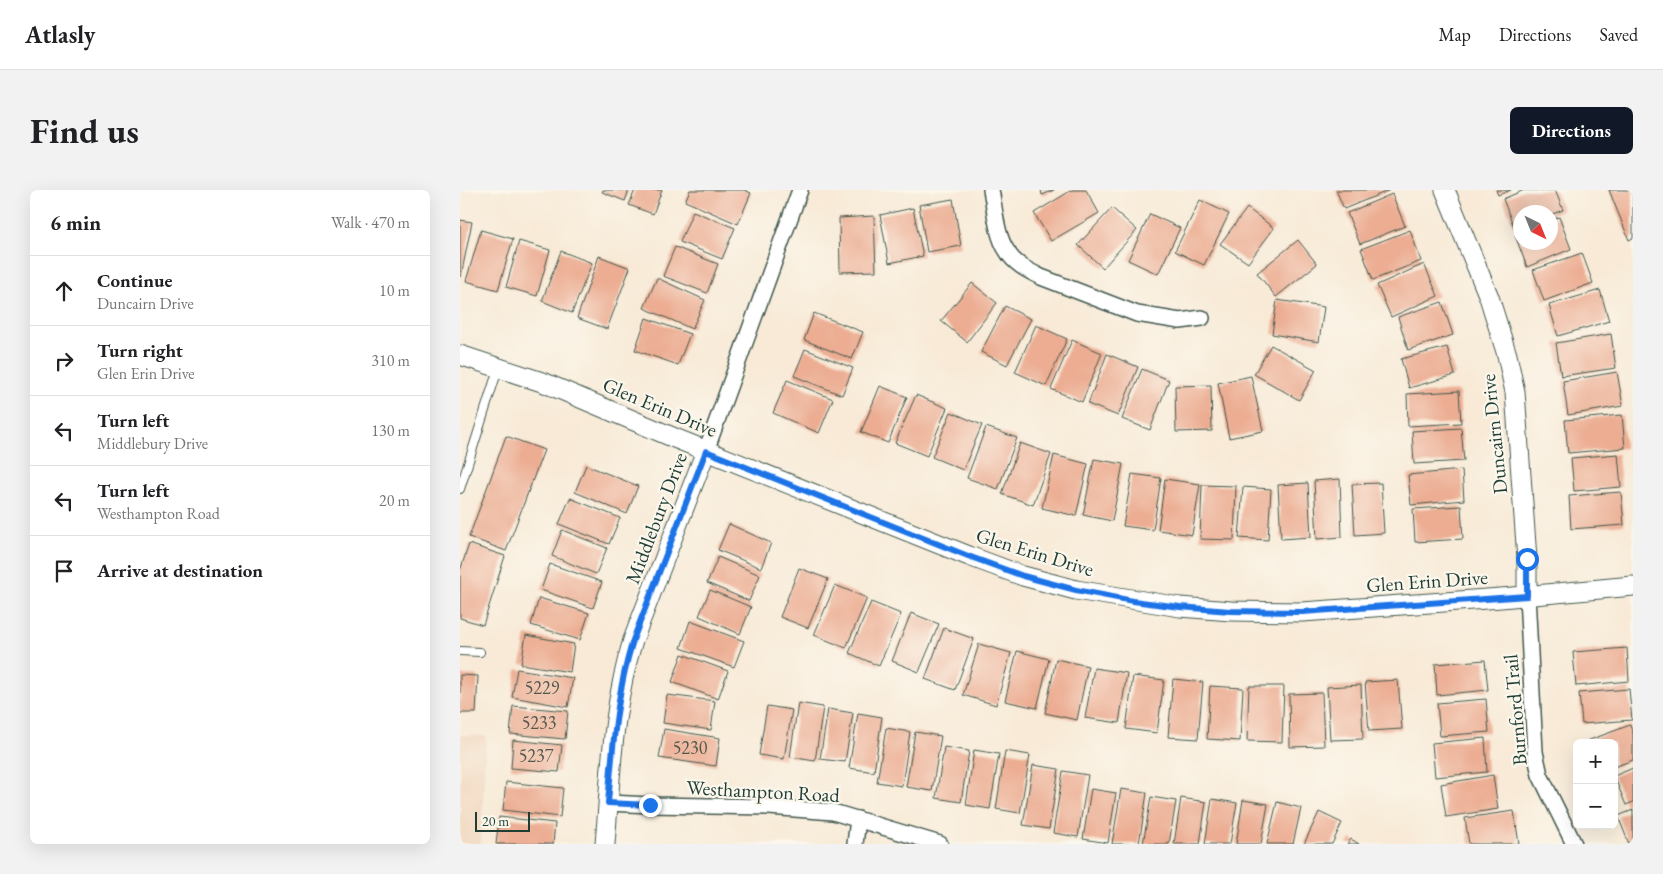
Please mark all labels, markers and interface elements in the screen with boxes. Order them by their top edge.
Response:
text: Atlasly [25,19,95,50]
text: Map [1439,23,1471,46]
text: Directions [1499,23,1571,46]
text: Saved [1599,23,1638,46]
button: Directions [1510,107,1633,154]
text: Find us [30,108,139,153]
north arrow [1513,205,1558,250]
text: 6 min [50,209,101,236]
text: Walk · 470 m [331,212,410,233]
text: Continue [97,268,172,293]
icon: ahead [50,277,78,305]
text: 10 m [379,280,410,301]
text: Duncairn Drive [97,293,194,314]
text: Turn right [97,338,183,363]
icon: right [50,347,78,375]
text: 310 m [371,350,410,371]
text: Glen Erin Drive [97,363,195,384]
street label: Glen Erin Drive [599,371,721,443]
street label: Duncairn Drive [1475,372,1513,495]
text: Turn left [97,408,169,433]
icon: left [50,417,78,445]
text: 130 m [371,420,410,441]
text: Middlebury Drive [97,433,208,454]
street label: Middlebury Drive [619,448,693,587]
text: Turn left [97,478,169,503]
icon: left [50,487,78,515]
text: 20 m [379,490,410,511]
text: Westhampton Road [97,503,220,524]
street label: Glen Erin Drive [973,522,1097,582]
route start [1516,548,1539,571]
icon: arrive [50,557,78,585]
text: Arrive at destination [97,558,263,583]
street label: Glen Erin Drive [1365,564,1489,598]
street label: Burnford Trail [1497,653,1533,767]
house number: 5229 [525,676,560,699]
house number: 5233 [522,711,556,734]
house number: 5230 [673,736,708,759]
map controls [1573,739,1618,829]
button: + [1573,739,1618,784]
house number: 5237 [519,744,554,767]
street label: Westhampton Road [686,774,841,808]
button: − [1573,784,1618,829]
route end [639,794,662,817]
scale bar [475,809,530,832]
text: 20 m [482,812,509,830]

